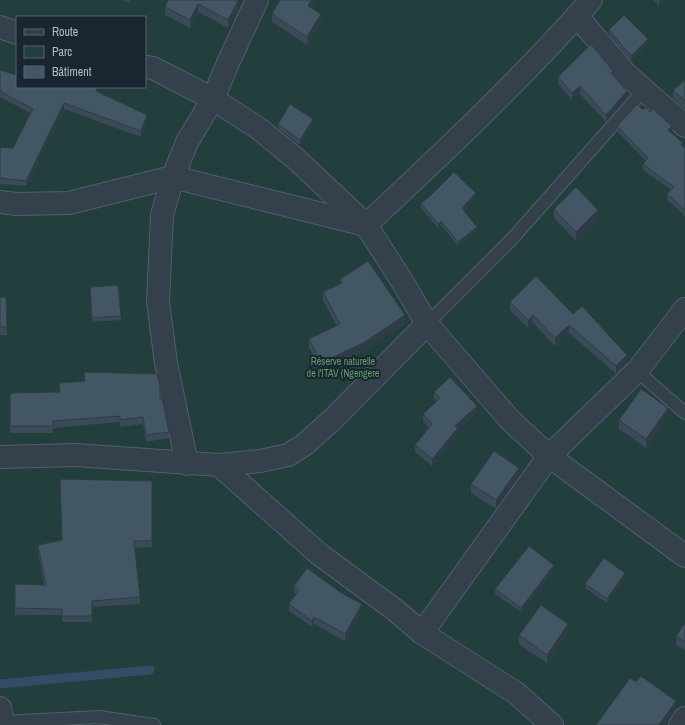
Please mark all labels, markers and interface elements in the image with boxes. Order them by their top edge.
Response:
legend [16,16,146,88]
text: Route [52,24,78,40]
text: Parc [52,44,72,60]
text: Bâtiment [52,64,92,80]
park label: Réserve naturelle de l'ITAV (Ngengere [307,355,380,380]

